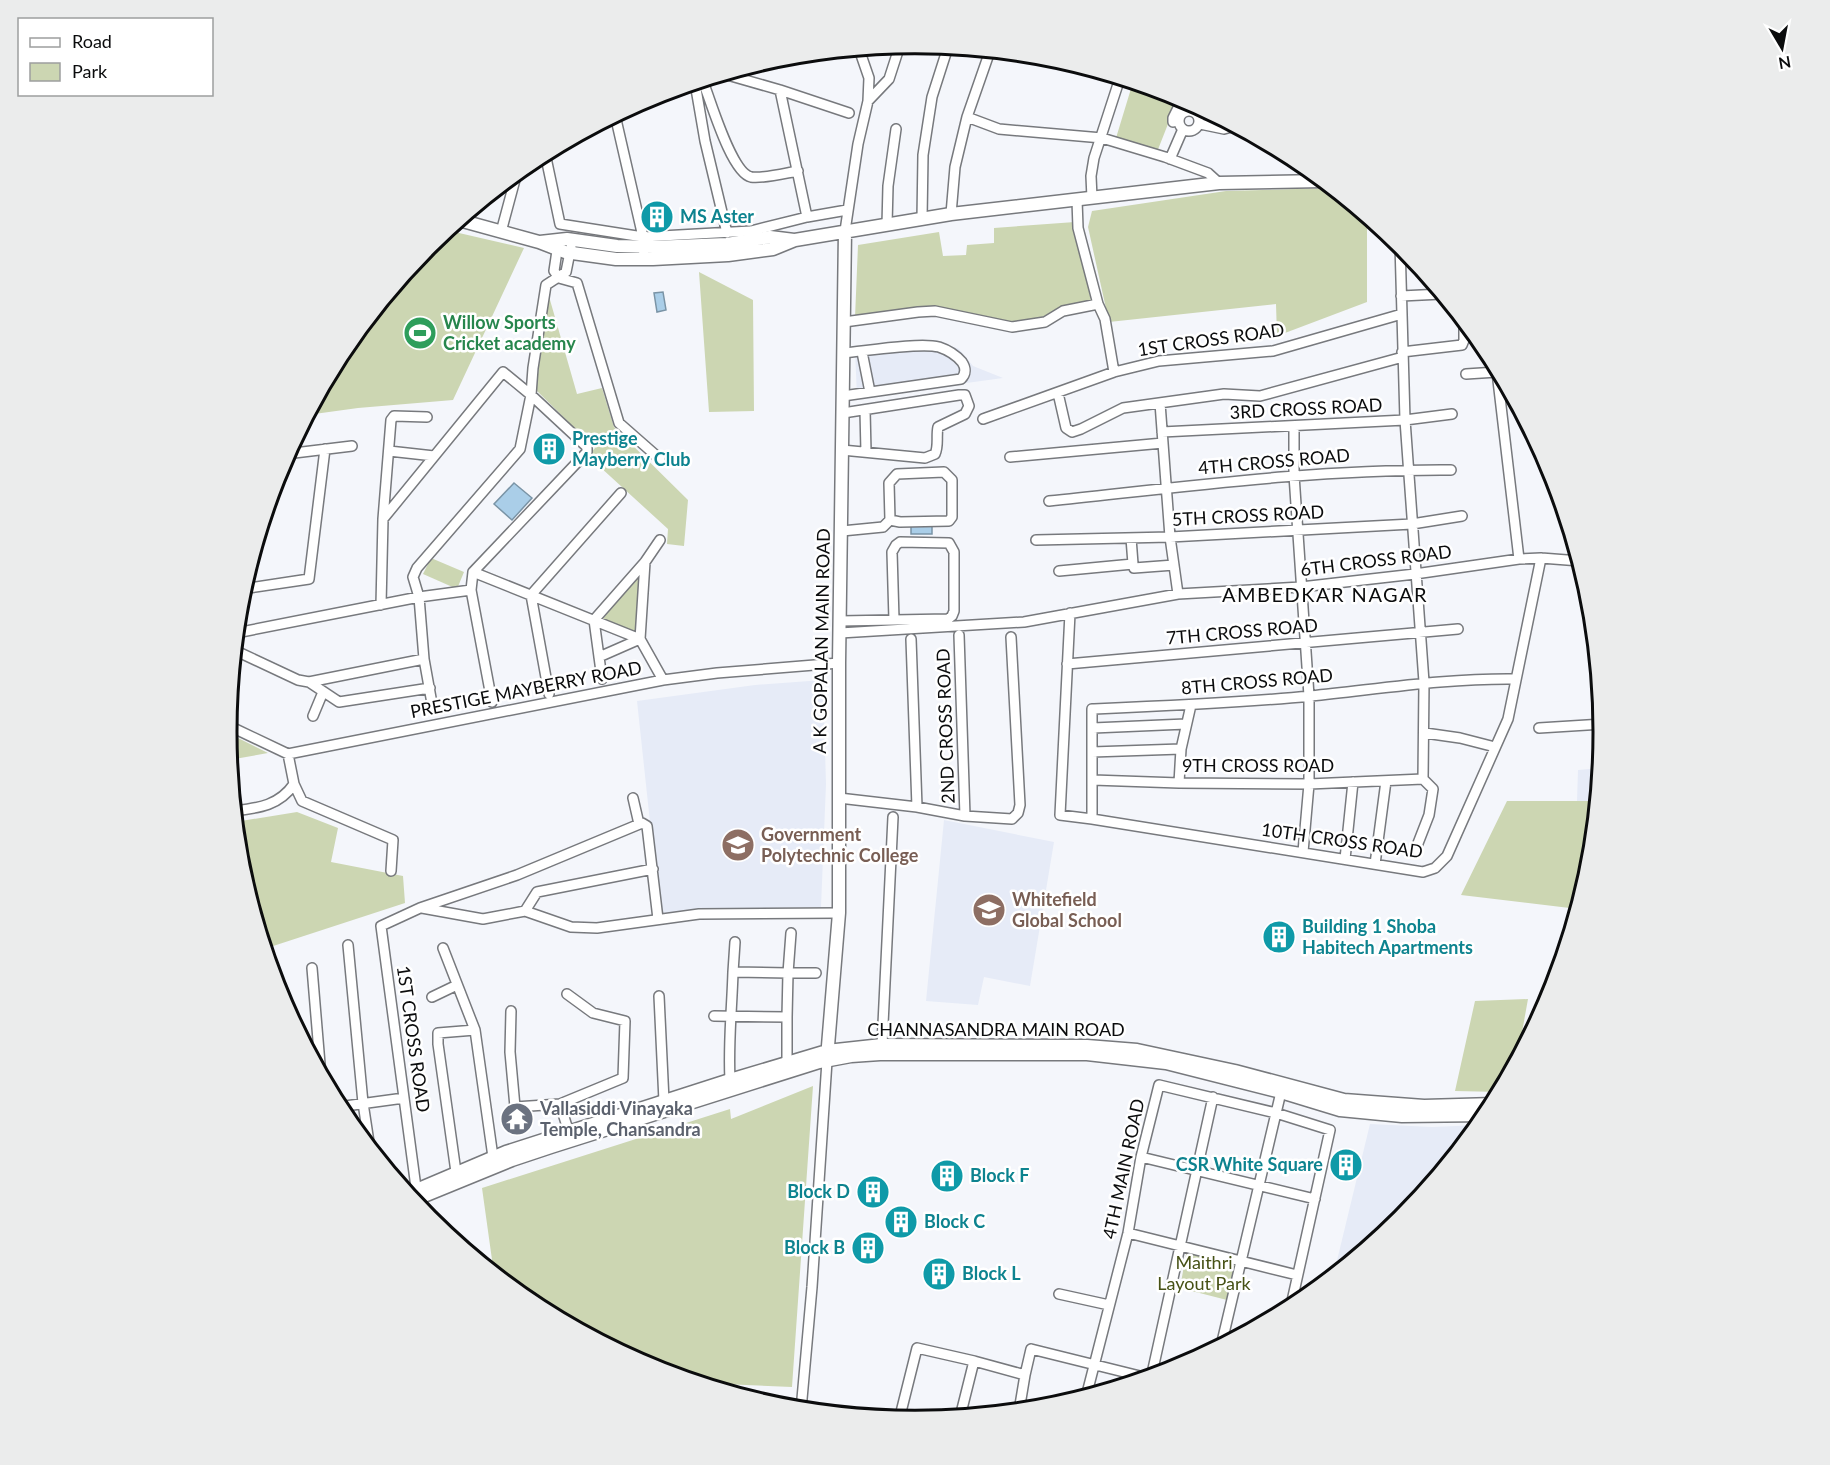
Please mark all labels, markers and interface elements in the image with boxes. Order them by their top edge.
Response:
legend [18,18,213,96]
north arrow [1752,18,1812,78]
text: Road [72,30,112,52]
text: N [1777,53,1792,74]
text: Park [72,60,108,82]
building icon: MS Aster [639,199,675,235]
place label: MS Aster [680,205,754,227]
place label: Willow Sports Cricket academy [443,311,576,354]
sports icon: Willow Sports Cricket academy [402,315,438,351]
street label: 1ST CROSS ROAD [1136,318,1286,360]
street label: 3RD CROSS ROAD [1229,393,1383,423]
place label: Prestige Mayberry Club [572,427,691,470]
building icon: Prestige Mayberry Club [531,431,567,467]
street label: 4TH CROSS ROAD [1197,443,1351,479]
street label: 5TH CROSS ROAD [1171,500,1325,530]
street label: A K GOPALAN MAIN ROAD [808,528,834,754]
street label: 6TH CROSS ROAD [1299,540,1453,580]
district label: AMBEDKAR NAGAR [1222,582,1428,606]
street label: 7TH CROSS ROAD [1165,613,1319,649]
street label: 2ND CROSS ROAD [931,648,959,804]
street label: PRESTIGE MAYBERRY ROAD [408,656,643,722]
street label: 8TH CROSS ROAD [1180,663,1334,699]
street label: 9TH CROSS ROAD [1182,754,1334,776]
street label: 10TH CROSS ROAD [1260,818,1424,862]
place label: Government Polytechnic College [761,823,919,866]
school or university icon: Government Polytechnic College [720,827,756,863]
place label: Whitefield Global School [1012,888,1122,931]
school or university icon: Whitefield Global School [971,892,1007,928]
place label: Building 1 Shoba Habitech Apartments [1302,915,1473,958]
building icon: Building 1 Shoba Habitech Apartments [1261,919,1297,955]
street label: 1ST CROSS ROAD [393,964,435,1114]
street label: CHANNASANDRA MAIN ROAD [867,1018,1125,1040]
place label: Vallasiddi Vinayaka Temple, Chansandra [539,1097,701,1140]
street label: 4TH MAIN ROAD [1097,1097,1149,1241]
temple icon: Vallasiddi Vinayaka Temple, Chansandra [499,1101,535,1137]
building icon: CSR White Square [1328,1147,1364,1183]
place label: CSR White Square [1176,1153,1323,1175]
building icon: Block F [929,1158,965,1194]
place label: Block F [970,1164,1029,1186]
building icon: Block D [855,1174,891,1210]
place label: Block D [787,1180,850,1202]
building icon: Block C [883,1204,919,1240]
place label: Block C [924,1210,985,1232]
building icon: Block B [850,1230,886,1266]
place label: Block B [784,1236,845,1258]
park label: Maithri Layout Park [1157,1251,1252,1294]
building icon: Block L [921,1256,957,1292]
place label: Block L [962,1262,1021,1284]

